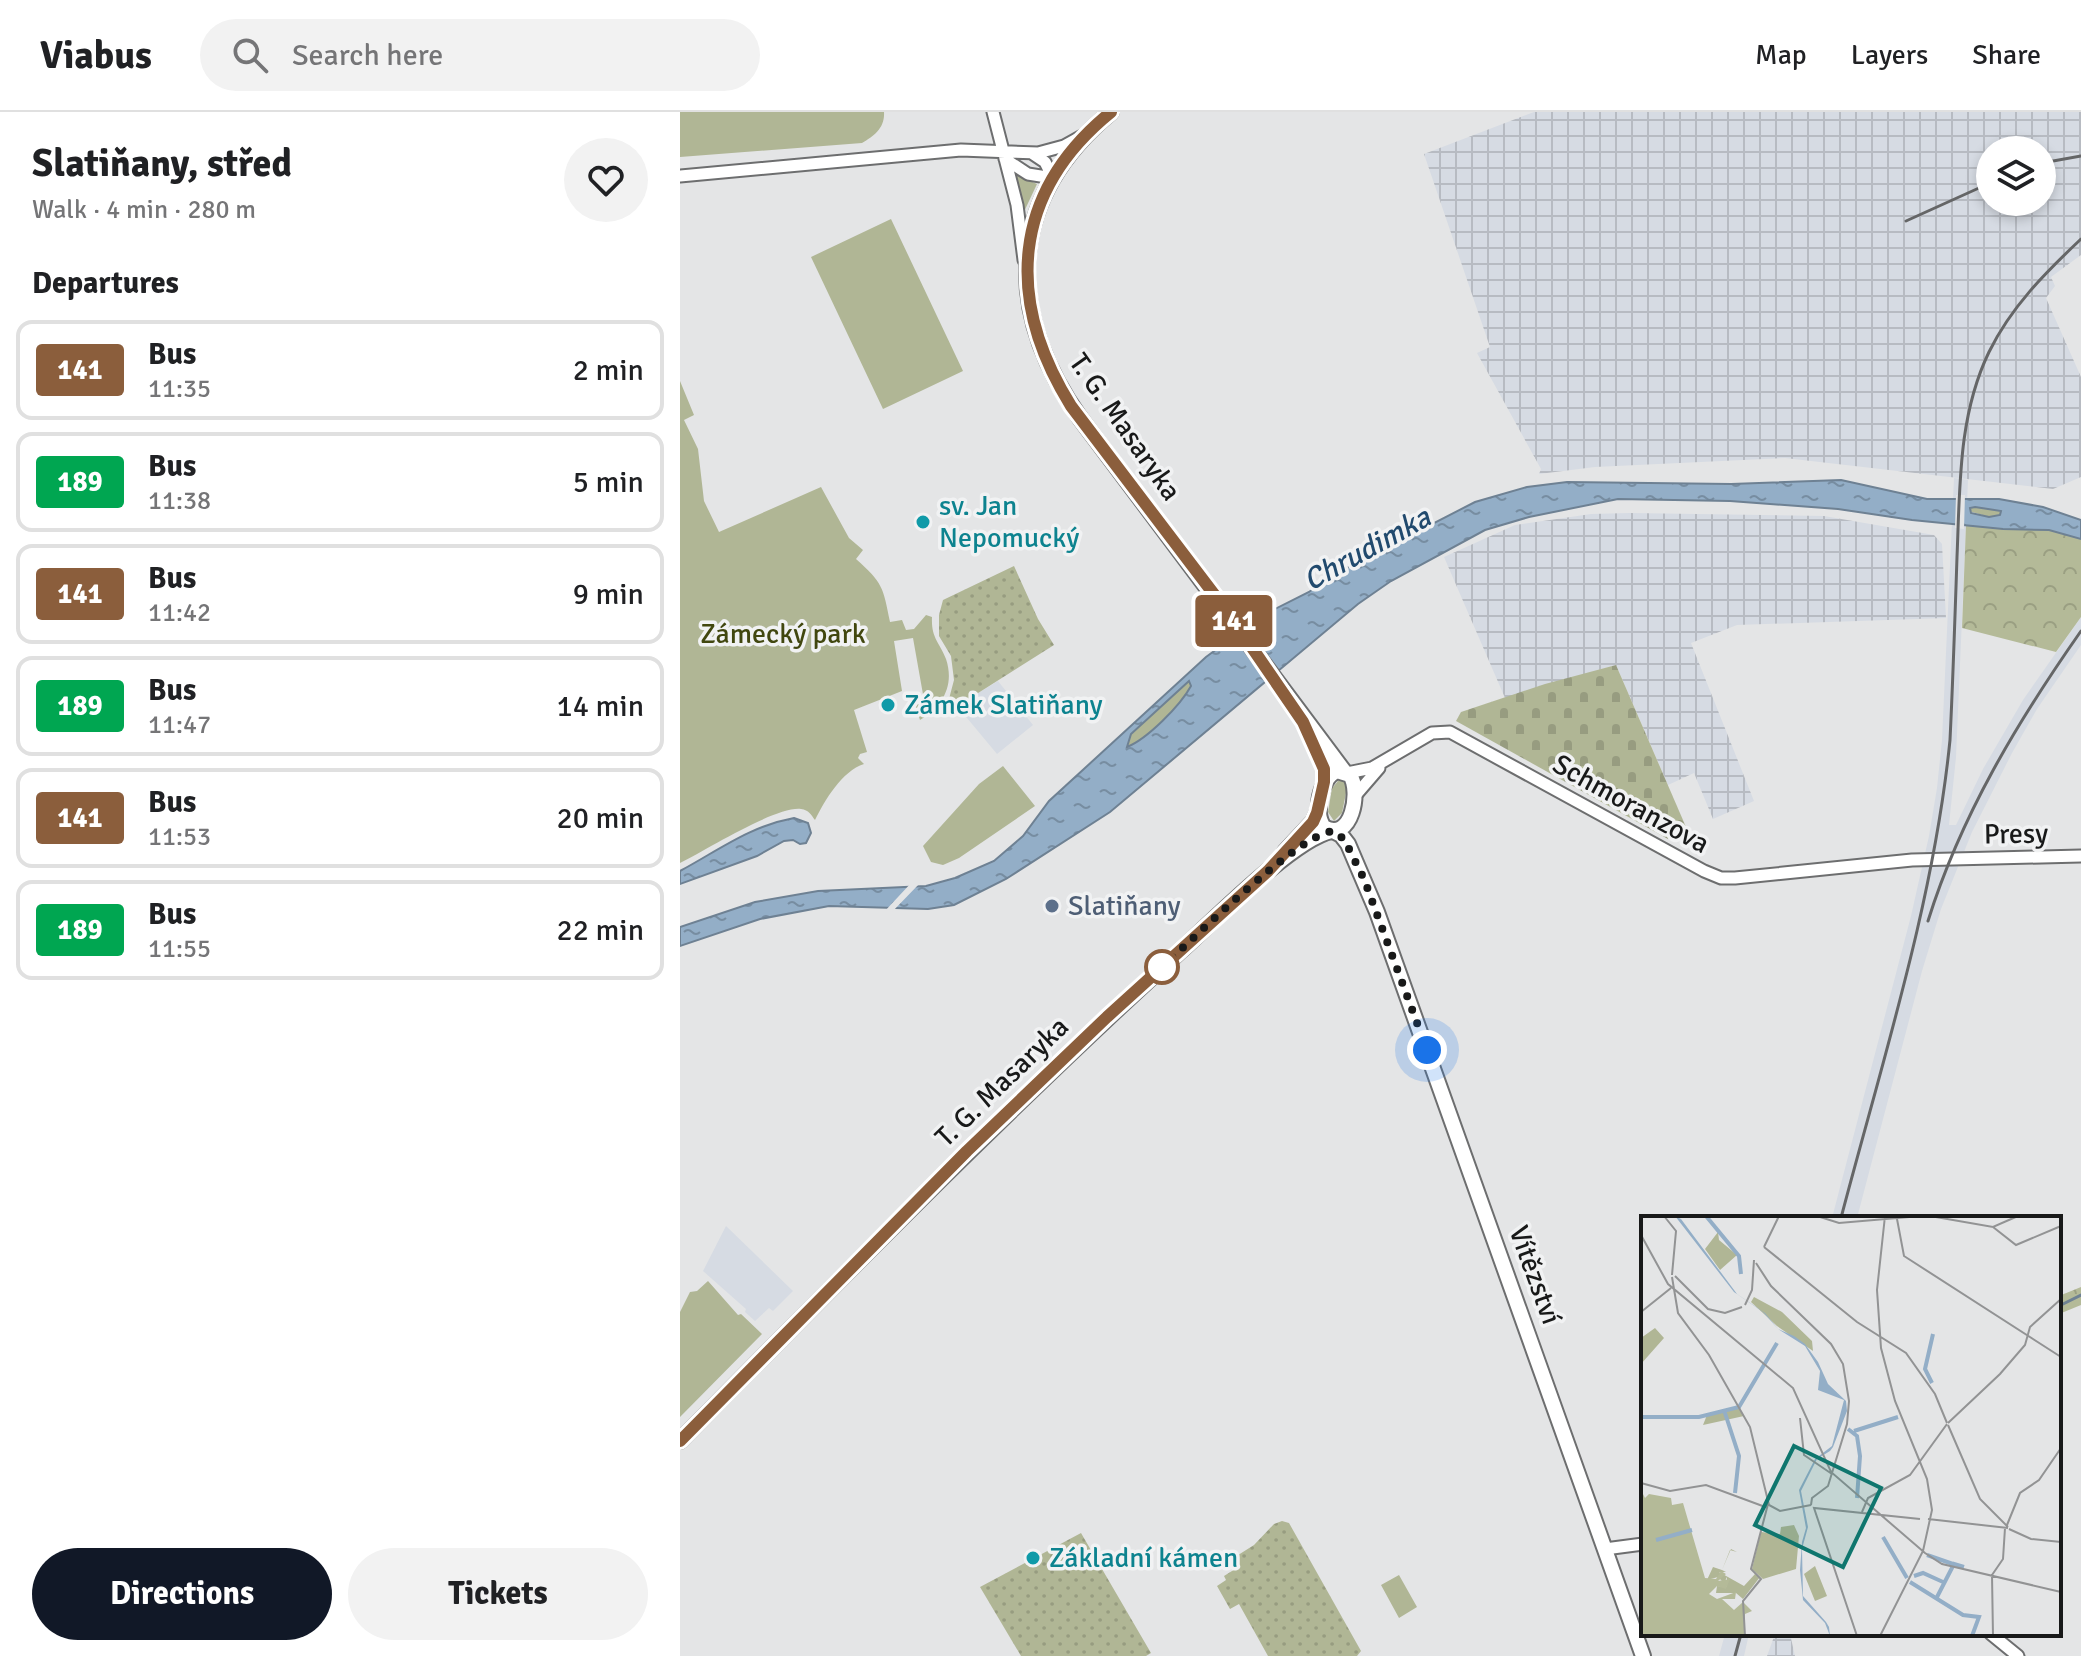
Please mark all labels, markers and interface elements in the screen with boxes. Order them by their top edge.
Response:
search box [200,19,760,91]
text: Viabus [40,32,152,79]
icon: search [228,33,272,77]
text: Search here [292,37,443,74]
text: Map [1755,38,1807,72]
text: Layers [1851,38,1928,72]
text: Share [1972,38,2041,72]
map controls [1976,136,2056,216]
button: layers [1976,136,2056,216]
button: heart [564,138,648,222]
text: Slatiňany, střed [32,140,292,187]
text: Walk · 4 min · 280 m [32,194,256,226]
text: Departures [32,265,179,302]
text: Bus [148,336,196,373]
street label: T. G. Masaryka [1062,347,1188,507]
text: 2 min [573,352,644,389]
text: 141 [57,353,103,387]
text: 11:35 [148,373,211,405]
text: Bus [148,448,196,485]
text: 5 min [573,464,644,501]
text: 189 [57,465,103,499]
text: 11:38 [148,485,211,517]
place label: sv. Jan Nepomucký [939,489,1079,555]
water label: Chrudimka [1297,499,1438,599]
marker: sv. Jan Nepomucký [914,513,932,531]
text: Bus [148,560,196,597]
text: 9 min [573,576,644,613]
text: 141 [57,577,103,611]
line badge: 141 [1188,595,1280,647]
text: 11:42 [148,597,211,629]
text: 141 [1211,604,1257,638]
park label: Zámecký park [700,617,866,651]
text: Bus [148,672,196,709]
text: 14 min [557,688,644,725]
place label: Zámek Slatiňany [904,688,1103,722]
text: 189 [57,689,103,723]
marker: Zámek Slatiňany [879,696,897,714]
text: 11:47 [148,709,211,741]
street label: Schmoranzova [1547,747,1715,861]
text: Bus [148,784,196,821]
text: 20 min [557,800,644,837]
text: 141 [57,801,103,835]
street label: Presy [1983,816,2049,852]
text: 11:53 [148,821,211,853]
place label: Slatiňany [1068,889,1181,923]
text: Bus [148,896,196,933]
marker: Slatiňany [1043,897,1061,915]
text: 22 min [557,912,644,949]
text: 189 [57,913,103,947]
text: 11:55 [148,933,211,965]
unlabelled marker [1145,950,1179,984]
street label: T. G. Masaryka [928,1010,1076,1154]
your location [1407,1030,1447,1070]
inset map [1641,1216,2061,1636]
street label: Vítězství [1502,1221,1569,1329]
place label: Základní kámen [1049,1541,1238,1575]
button: Directions [32,1548,332,1640]
button: Tickets [348,1548,648,1640]
marker: Základní kámen [1024,1549,1042,1567]

